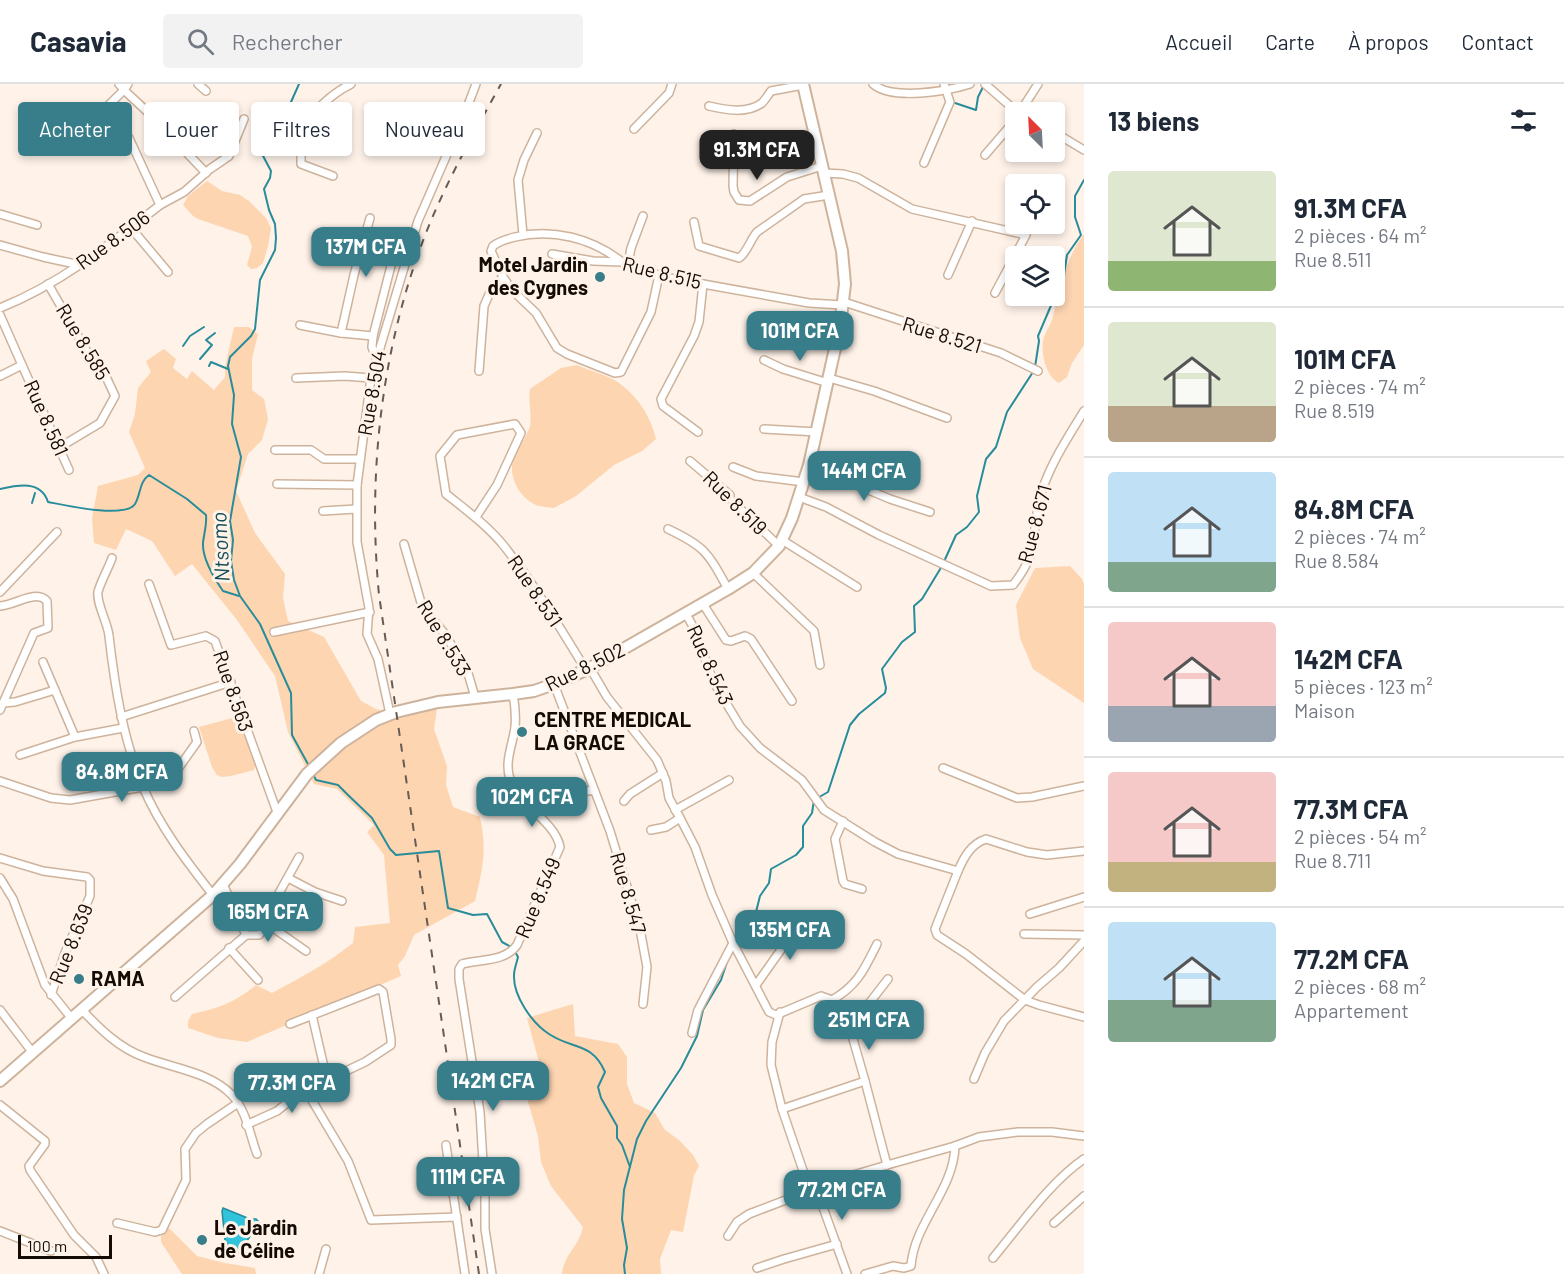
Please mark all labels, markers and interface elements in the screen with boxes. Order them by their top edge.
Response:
search box [163,14,583,68]
text: Casavia [30,24,127,58]
icon: search [184,25,217,58]
text: Rechercher [232,28,342,54]
text: Accueil [1165,29,1232,54]
text: Carte [1265,29,1315,54]
text: À propos [1348,29,1429,54]
text: Contact [1462,29,1534,54]
chip: Acheter [18,102,132,156]
chip: Louer [144,102,239,156]
chip: Filtres [251,102,352,156]
chip: Nouveau [364,102,485,156]
north arrow [1005,102,1065,162]
map controls [1005,102,1065,306]
icon: filters [1507,104,1540,137]
text: 13 biens [1108,105,1199,136]
pin: 91.3M CFA [688,130,826,181]
text: 91.3M CFA [713,137,801,161]
button: locate [1005,174,1065,234]
text: 91.3M CFA [1294,192,1407,223]
icon: home [1156,195,1228,267]
street label: Rue 8.506 [71,204,154,274]
text: 2 pièces · 64 m² [1294,223,1427,247]
pin: 137M CFA [304,227,428,278]
text: 137M CFA [325,234,407,258]
button: layers [1005,246,1065,306]
text: Rue 8.511 [1294,247,1371,271]
street label: Rue 8.515 [620,251,704,293]
place label: Motel Jardin des Cygnes [479,252,588,299]
marker: Motel Jardin des Cygnes [593,270,607,284]
street label: Rue 8.585 [52,299,116,384]
pin: 101M CFA [738,311,862,362]
street label: Rue 8.521 [900,311,985,357]
text: 101M CFA [761,318,839,342]
text: 101M CFA [1294,343,1397,374]
icon: home [1156,346,1228,418]
street label: Rue 8.504 [352,348,390,437]
text: 2 pièces · 74 m² [1294,374,1426,398]
street label: Rue 8.581 [20,376,74,459]
text: Rue 8.519 [1294,398,1375,422]
pin: 144M CFA [802,451,926,502]
text: 144M CFA [822,458,906,482]
street label: Rue 8.519 [699,465,773,539]
street label: Rue 8.671 [1012,482,1056,566]
text: 84.8M CFA [1294,493,1414,524]
icon: home [1156,496,1228,568]
water label: Ntsomo [205,512,234,583]
text: 2 pièces · 74 m² [1294,524,1426,548]
text: Rue 8.584 [1294,548,1379,572]
street label: Rue 8.531 [503,550,568,631]
street label: Rue 8.533 [413,595,477,680]
street label: Rue 8.543 [683,621,739,708]
street label: Rue 8.502 [541,636,628,696]
text: 142M CFA [1294,643,1403,674]
icon: home [1156,646,1228,718]
street label: Rue 8.563 [209,647,259,735]
text: 5 pièces · 123 m² [1294,674,1433,698]
text: Maison [1294,698,1355,722]
place label: CENTRE MEDICAL LA GRACE [534,707,691,754]
marker: CENTRE MEDICAL LA GRACE [515,725,529,739]
pin: 84.8M CFA [53,752,191,803]
text: 84.8M CFA [76,759,168,783]
pin: 102M CFA [470,777,594,828]
text: 102M CFA [490,784,574,808]
text: 77.3M CFA [1294,793,1409,824]
icon: home [1156,796,1228,868]
text: 2 pièces · 54 m² [1294,824,1427,848]
text: Rue 8.711 [1294,848,1371,872]
street label: Rue 8.547 [606,849,652,937]
street label: Rue 8.549 [509,854,565,942]
pin: 165M CFA [206,892,330,943]
text: 165M CFA [227,899,309,923]
street label: Rue 8.639 [43,900,97,987]
pin: 135M CFA [728,910,852,961]
text: 135M CFA [749,917,831,941]
text: 77.2M CFA [1294,943,1409,974]
icon: home [1156,946,1228,1018]
place label: RAMA [91,966,145,990]
marker: RAMA [72,972,86,986]
text: 2 pièces · 68 m² [1294,974,1426,998]
text: Appartement [1294,998,1409,1022]
pin: 251M CFA [807,1000,931,1051]
text: 251M CFA [828,1007,910,1031]
pin: 142M CFA [431,1061,555,1112]
pin: 77.3M CFA [223,1063,361,1114]
text: 142M CFA [451,1068,535,1092]
text: 77.3M CFA [248,1070,336,1094]
pin: 111M CFA [406,1157,530,1208]
text: 111M CFA [430,1164,506,1188]
pin: 77.2M CFA [773,1170,911,1221]
text: 77.2M CFA [798,1177,886,1201]
place label: Le Jardin de Céline [214,1215,297,1262]
scale bar [18,1232,112,1260]
marker: Le Jardin de Céline [195,1233,209,1247]
text: 100 m [27,1236,67,1255]

